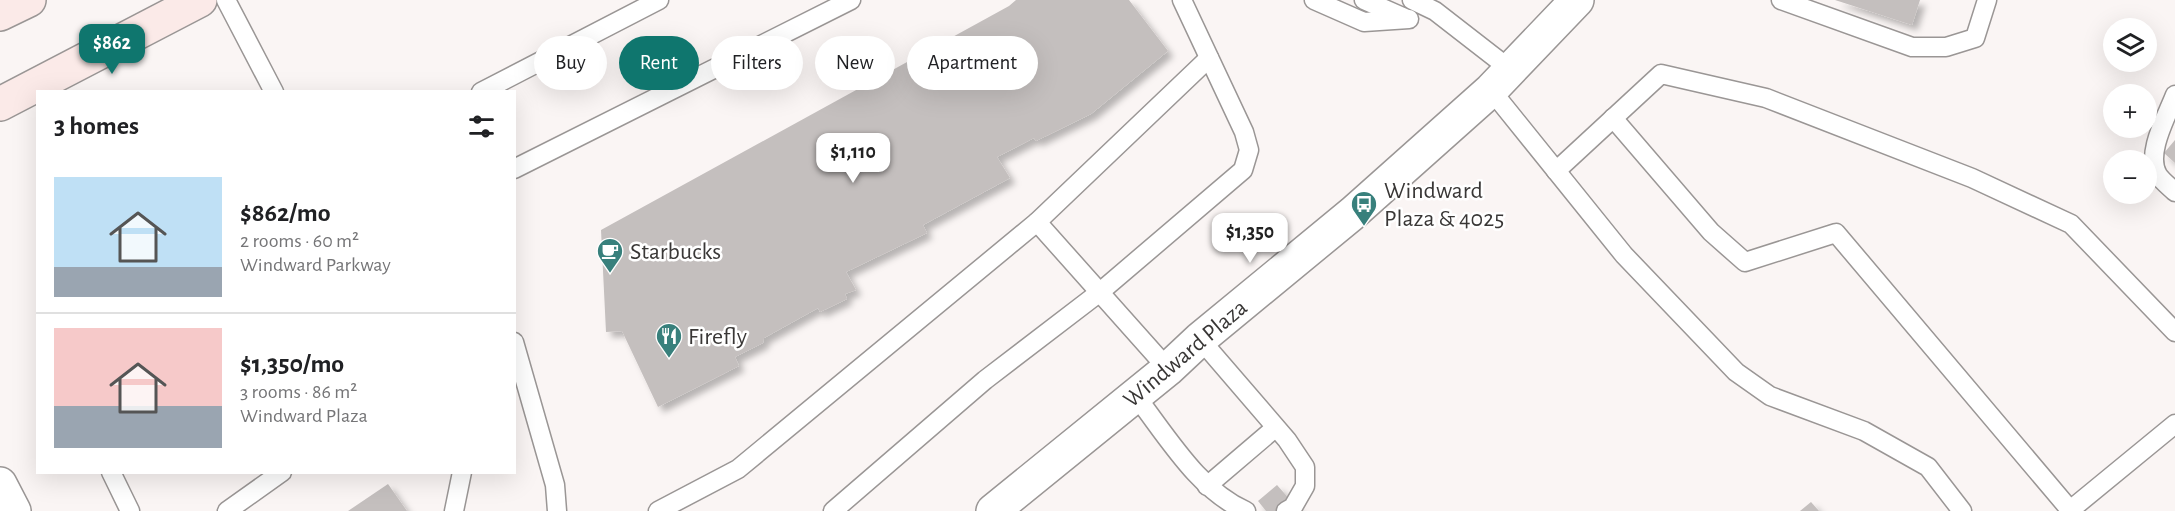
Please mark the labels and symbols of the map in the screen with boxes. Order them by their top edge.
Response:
pin: $862 [76,24,148,75]
pin: $1,110 [804,133,902,184]
place label: Windward Plaza & 4025 [1384,179,1504,231]
bus stop icon: Windward Plaza & 4025 [1349,189,1379,227]
pin: $1,350 [1201,213,1299,264]
cafe icon: Starbucks [595,236,625,274]
place label: Starbucks [630,240,721,264]
street label: Windward Plaza [1119,295,1252,412]
restaurant icon: Firefly [654,321,684,359]
place label: Firefly [688,325,747,349]

